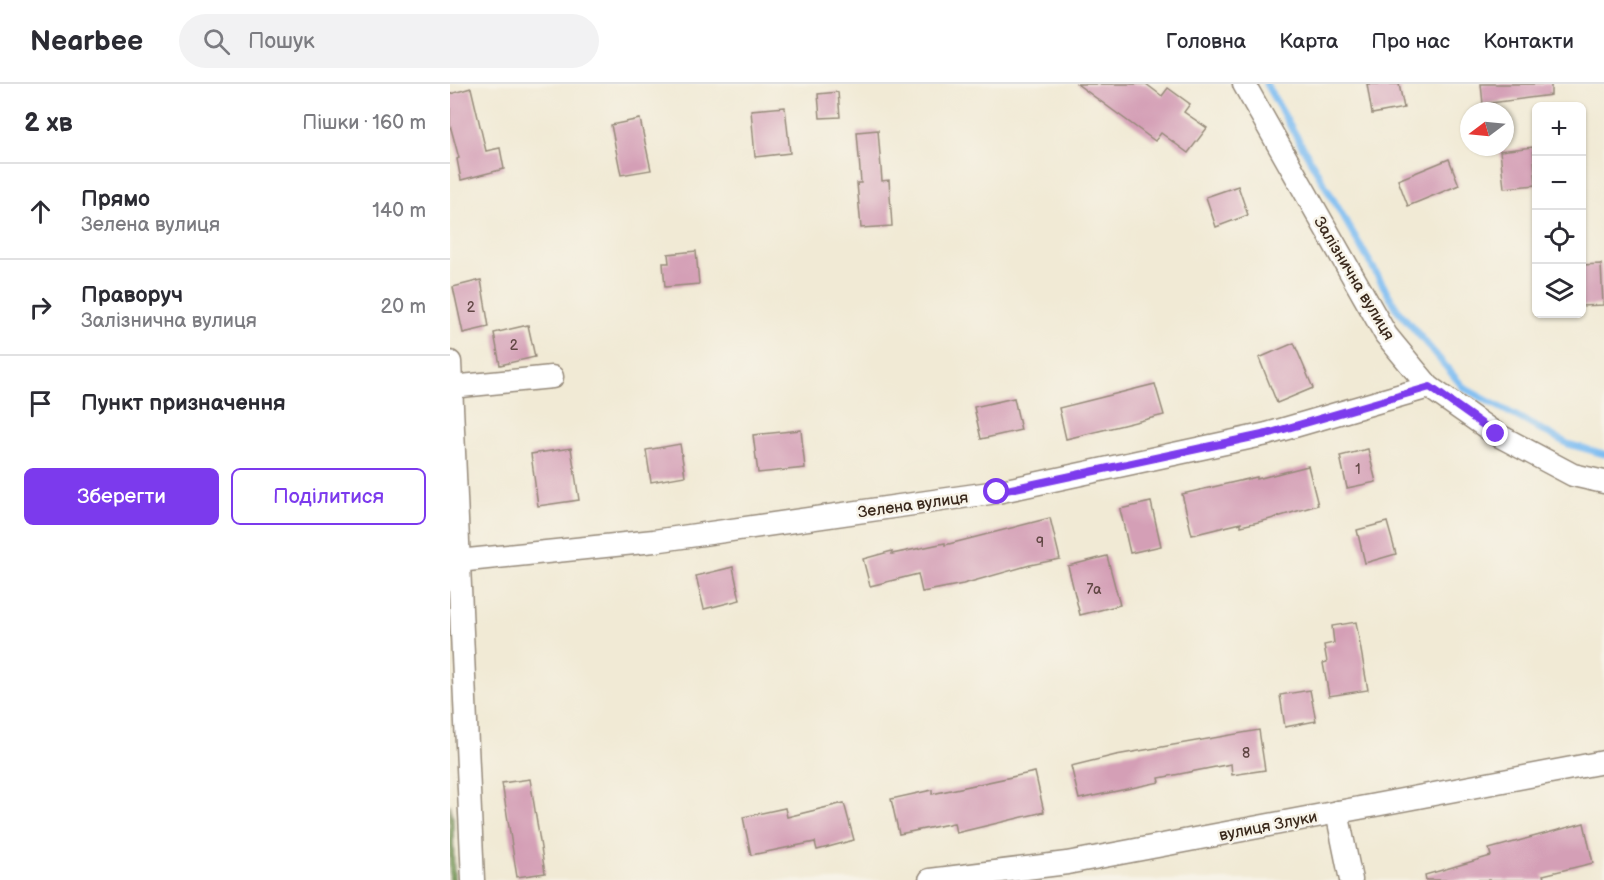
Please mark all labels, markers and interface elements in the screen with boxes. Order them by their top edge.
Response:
search box [179,14,599,68]
text: Nearbee [30,25,143,58]
icon: search [200,25,233,58]
text: Пошук [248,28,315,55]
text: Головна [1166,29,1246,54]
text: Карта [1279,29,1338,54]
text: Про нас [1371,29,1450,54]
text: Контакти [1483,29,1574,54]
north arrow [1460,102,1514,156]
map controls [1532,102,1586,318]
button: + [1532,102,1586,156]
text: 2 хв [24,108,73,139]
text: Пішки · 160 m [302,111,426,135]
button: − [1532,156,1586,210]
text: Прямо [81,186,150,213]
icon: ahead [24,195,57,228]
text: 140 m [372,199,426,223]
button: locate [1532,210,1586,264]
text: Зелена вулиця [81,213,220,237]
street label: Залізнична вулиця [1309,214,1398,344]
button: layers [1532,264,1586,318]
text: Праворуч [81,282,183,309]
icon: right [24,291,57,324]
text: 20 m [381,295,426,319]
house number: 2 [467,299,476,316]
text: Залізнична вулиця [81,309,257,333]
house number: 2 [510,337,519,354]
icon: arrive [24,387,57,420]
text: Пункт призначення [81,390,286,417]
route end [1482,420,1508,446]
house number: 1 [1355,461,1361,478]
button: Зберегти [24,468,219,525]
button: Поділитися [231,468,426,525]
route start [983,478,1009,504]
street label: Зелена вулиця [857,488,970,523]
house number: 9 [1036,534,1044,551]
house number: 7а [1086,581,1102,598]
house number: 8 [1242,745,1250,762]
street label: вулиця Злуки [1218,808,1319,845]

